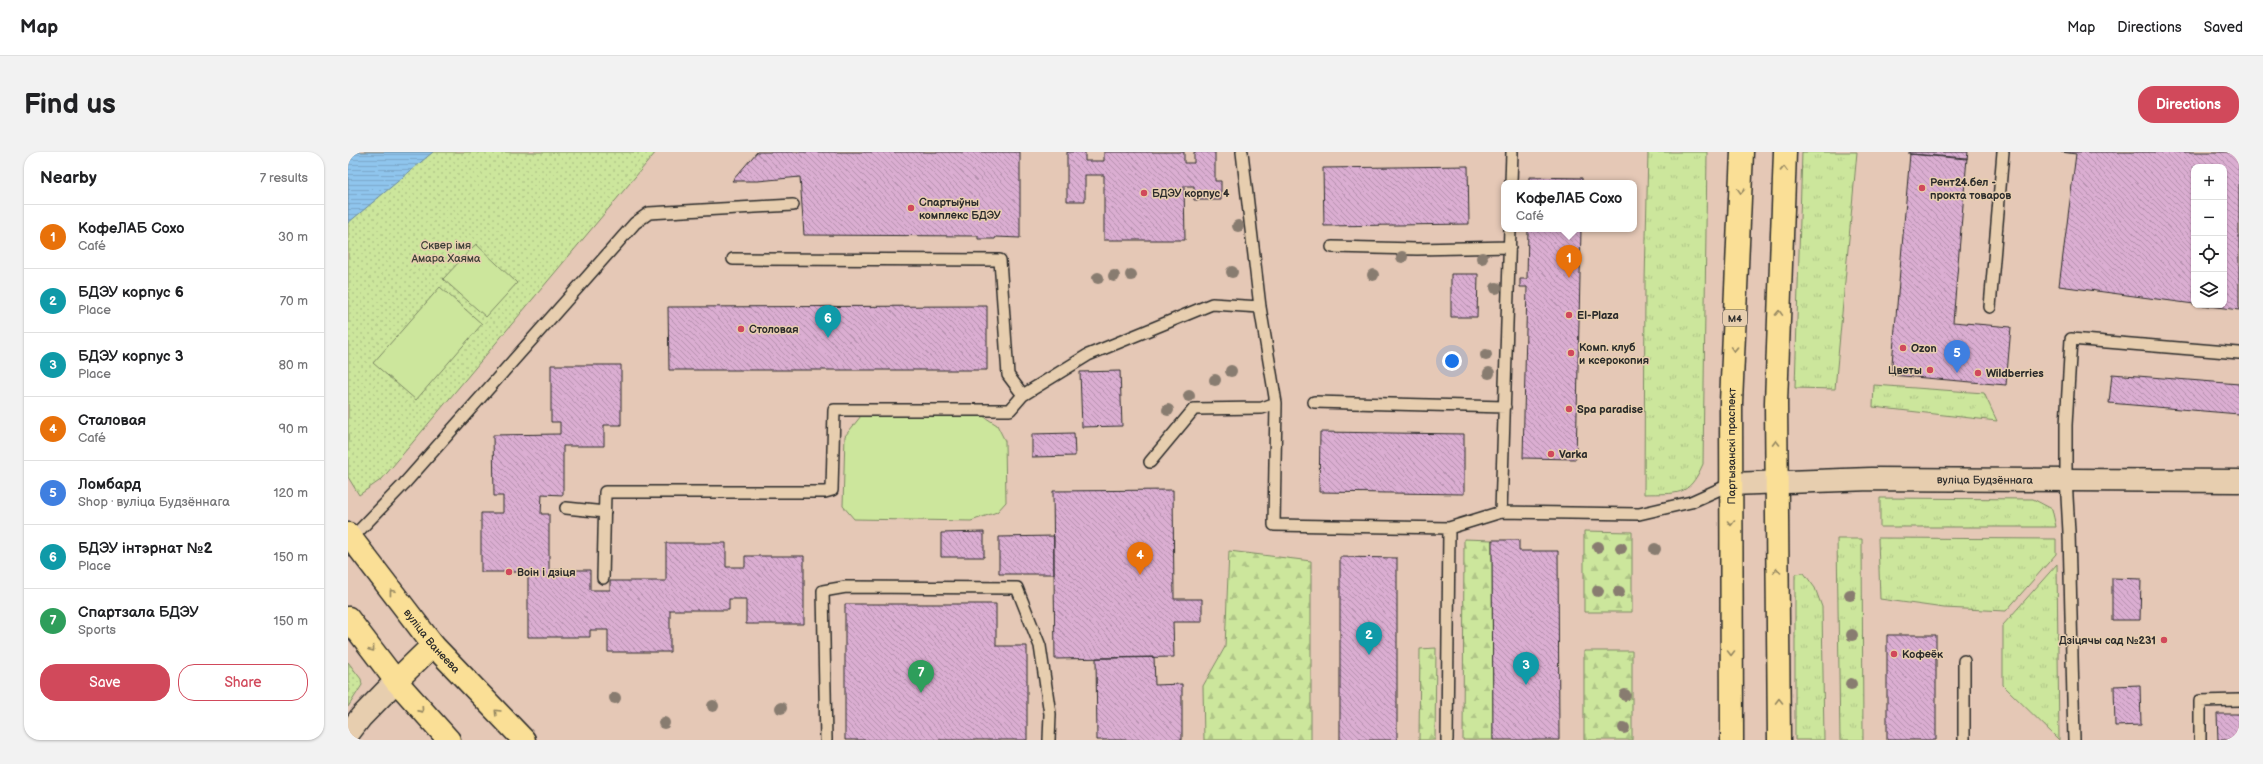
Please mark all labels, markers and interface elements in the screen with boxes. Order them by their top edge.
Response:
text: Map [20,16,58,39]
text: Map [2067,19,2095,36]
text: Directions [2117,19,2182,36]
text: Saved [2204,19,2243,36]
button: Directions [2138,86,2239,123]
text: Find us [24,88,116,121]
map controls [2191,164,2227,308]
button: + [2191,164,2227,200]
one-way arrow [1780,166,1789,172]
text: Nearby [40,168,97,188]
text: 7 results [260,170,308,186]
place label: Рент24.бел - прокта товаров [1930,176,2011,202]
popup [1501,180,1637,232]
marker: Рент24.бел - прокта товаров [1917,183,1927,193]
place label: БДЭУ корпус 4 [1152,187,1230,200]
marker: БДЭУ корпус 4 [1139,188,1149,198]
one-way arrow [1736,188,1745,194]
text: КофеЛАБ Сохо [1516,189,1622,208]
place label: Спартыўны комплекс БДЭУ [919,196,1001,222]
button: − [2191,200,2227,236]
marker: Спартыўны комплекс БДЭУ [906,203,916,213]
text: Café [1516,208,1544,224]
text: КофеЛАБ Сохо [78,219,184,238]
text: 1 [50,229,56,245]
text: 30 m [278,229,308,245]
button: locate [2191,236,2227,272]
text: Café [78,238,106,254]
park label: Сквер імя Амара Хаяма [410,239,481,265]
pin: 1 [1556,245,1582,278]
button: layers [2191,272,2227,308]
text: БДЭУ корпус 6 [78,283,184,302]
text: 2 [49,293,57,309]
text: 70 m [280,293,308,309]
text: Place [78,302,111,318]
pin: 6 [815,305,841,338]
place label: El-Plaza [1577,309,1619,322]
marker: El-Plaza [1564,310,1574,320]
road number: М4 [1723,310,1747,326]
one-way arrow [1775,310,1783,316]
place label: Столовая [749,323,799,336]
marker: Столовая [736,324,746,334]
pin: 5 [1944,340,1970,373]
place label: Комп. клуб и ксерокопия [1579,341,1649,367]
place label: Ozon [1911,342,1937,355]
marker: Ozon [1898,343,1908,353]
one-way arrow [1729,346,1738,352]
text: БДЭУ корпус 3 [78,347,184,366]
marker: Комп. клуб и ксерокопия [1566,348,1576,358]
your location [1442,351,1462,371]
text: 3 [49,357,57,373]
text: 80 m [279,357,308,373]
place label: Цветы [1888,364,1922,377]
marker: Цветы [1925,365,1935,375]
text: Place [78,366,111,382]
place label: Wildberries [1986,367,2044,380]
marker: Wildberries [1973,368,1983,378]
street label: Партызанскі праспект [1725,387,1739,504]
place label: Spa paradise [1577,403,1643,416]
marker: Spa paradise [1564,404,1574,414]
text: Сталовая [78,411,146,430]
text: 4 [49,421,57,437]
text: 90 m [279,421,308,437]
text: Café [78,430,106,446]
one-way arrow [1772,440,1780,446]
place label: Varka [1559,448,1587,461]
marker: Varka [1546,449,1556,459]
street label: вуліца Будзённага [1937,473,2033,487]
text: Ломбард [78,475,141,494]
text: 5 [49,485,57,501]
text: 120 m [273,485,308,501]
text: Shop · вуліца Будзённага [78,494,230,510]
one-way arrow [1727,520,1735,526]
text: БДЭУ інтэрнат №2 [78,539,213,558]
pin: 4 [1127,542,1153,575]
text: 6 [49,549,57,565]
text: 150 m [274,549,308,565]
text: Place [78,558,111,574]
place label: Воін і дзіця [517,566,576,579]
marker: Воін і дзіця [504,567,514,577]
one-way arrow [1773,568,1781,574]
one-way arrow [390,589,397,596]
text: Спартзала БДЭУ [78,603,199,622]
street label: вуліца Ванеева [401,607,463,676]
text: 7 [49,613,57,629]
text: 150 m [274,613,308,629]
text: Sports [78,622,116,638]
pin: 2 [1356,622,1382,655]
place label: Дзіцячы сад №231 [2059,634,2156,647]
marker: Дзіцячы сад №231 [2159,635,2169,645]
one-way arrow [367,645,374,652]
place label: Кофеёк [1902,648,1943,661]
marker: Кофеёк [1889,649,1899,659]
one-way arrow [1727,650,1735,656]
pin: 3 [1513,652,1539,685]
pin: 7 [908,660,934,693]
button: Save [40,664,170,701]
button: Share [178,664,308,701]
one-way arrow [1775,698,1783,704]
one-way arrow [417,705,424,713]
one-way arrow [494,709,502,717]

